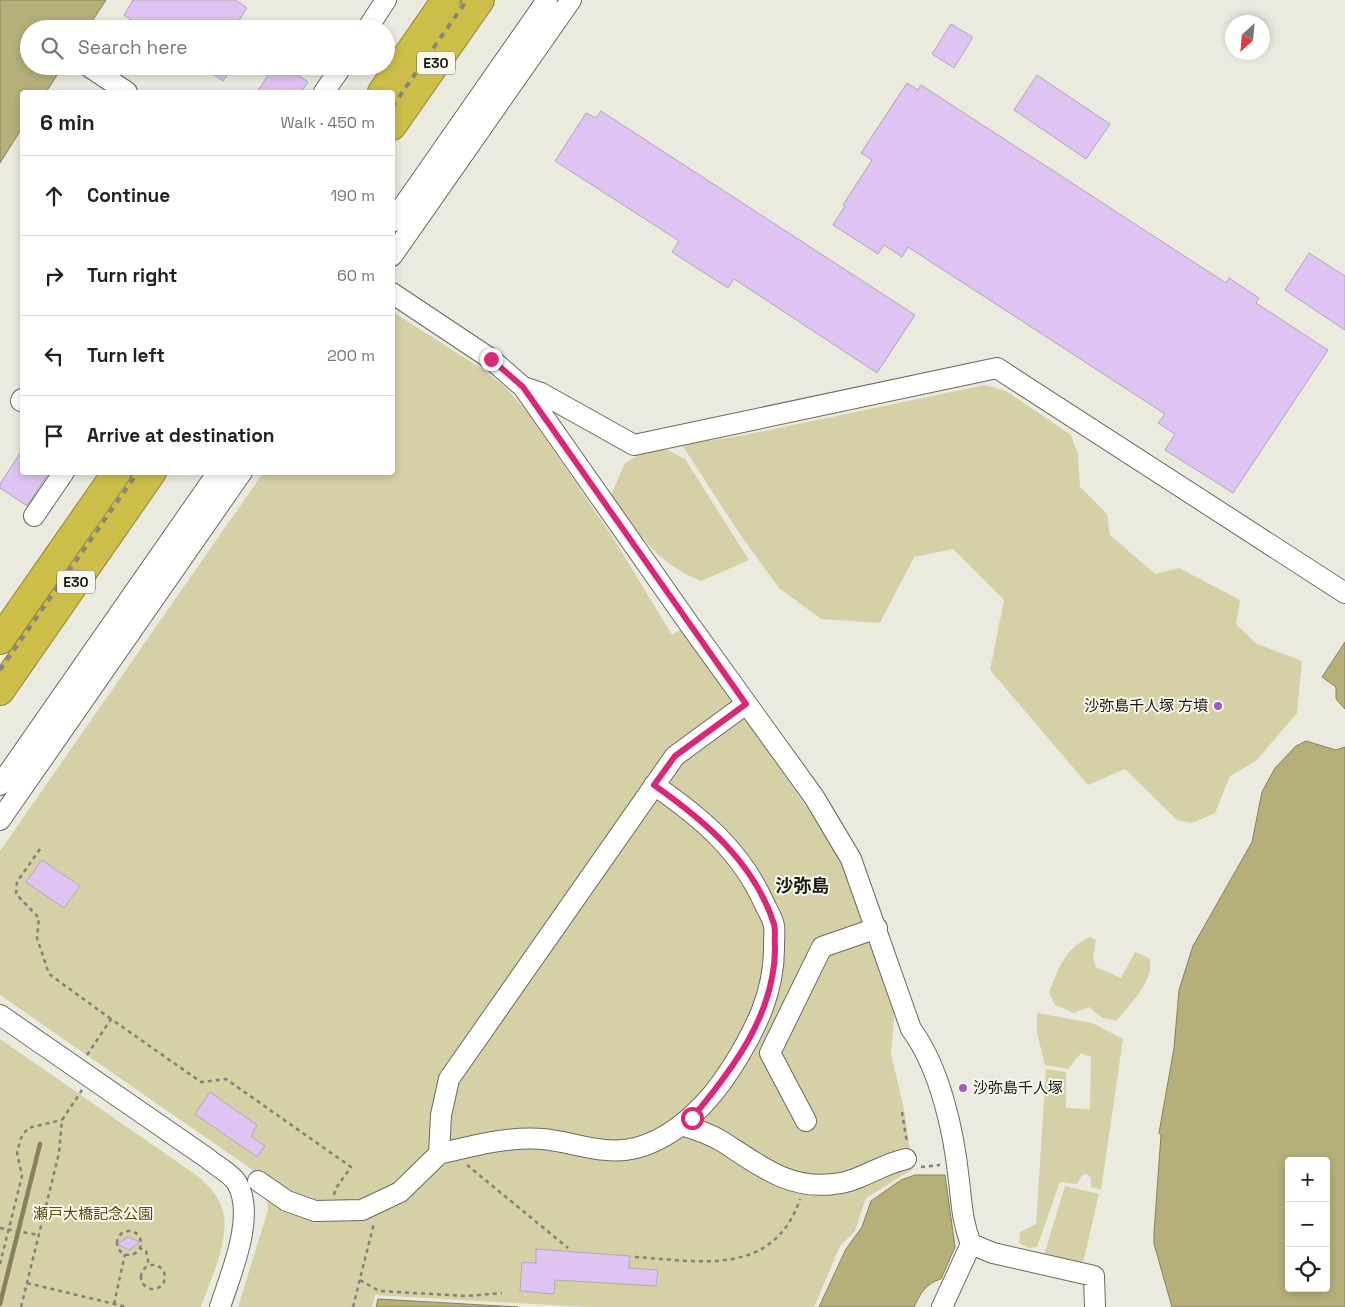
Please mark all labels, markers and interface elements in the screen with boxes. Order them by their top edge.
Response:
north arrow [1225,15,1270,60]
search box [20,20,395,75]
icon: search [38,34,66,62]
text: Search here [78,35,188,60]
road number: E30 [417,52,455,74]
text: 6 min [40,109,95,136]
text: Walk · 450 m [281,112,375,133]
icon: ahead [40,182,68,210]
text: Continue [87,183,170,208]
text: 190 m [330,185,375,206]
icon: right [40,262,68,290]
text: Turn right [87,263,177,288]
text: 60 m [337,265,375,286]
icon: left [40,342,68,370]
text: Turn left [87,343,165,368]
text: 200 m [327,345,375,366]
route end [480,348,503,371]
icon: arrive [40,422,68,450]
text: Arrive at destination [87,423,275,448]
road number: E30 [57,570,95,594]
place label: 沙弥島千人塚 方墳 [1084,696,1208,715]
marker: 沙弥島千人塚 方墳 [1212,700,1224,712]
district label: 沙弥島 [775,874,829,897]
place label: 沙弥島千人塚 [973,1078,1063,1097]
marker: 沙弥島千人塚 [957,1082,969,1094]
route start [681,1107,704,1130]
map controls [1285,1157,1330,1292]
button: + [1285,1157,1330,1202]
button: − [1285,1202,1330,1247]
park label: 瀬戸大橋記念公園 [33,1204,153,1223]
button: locate [1285,1247,1330,1292]

